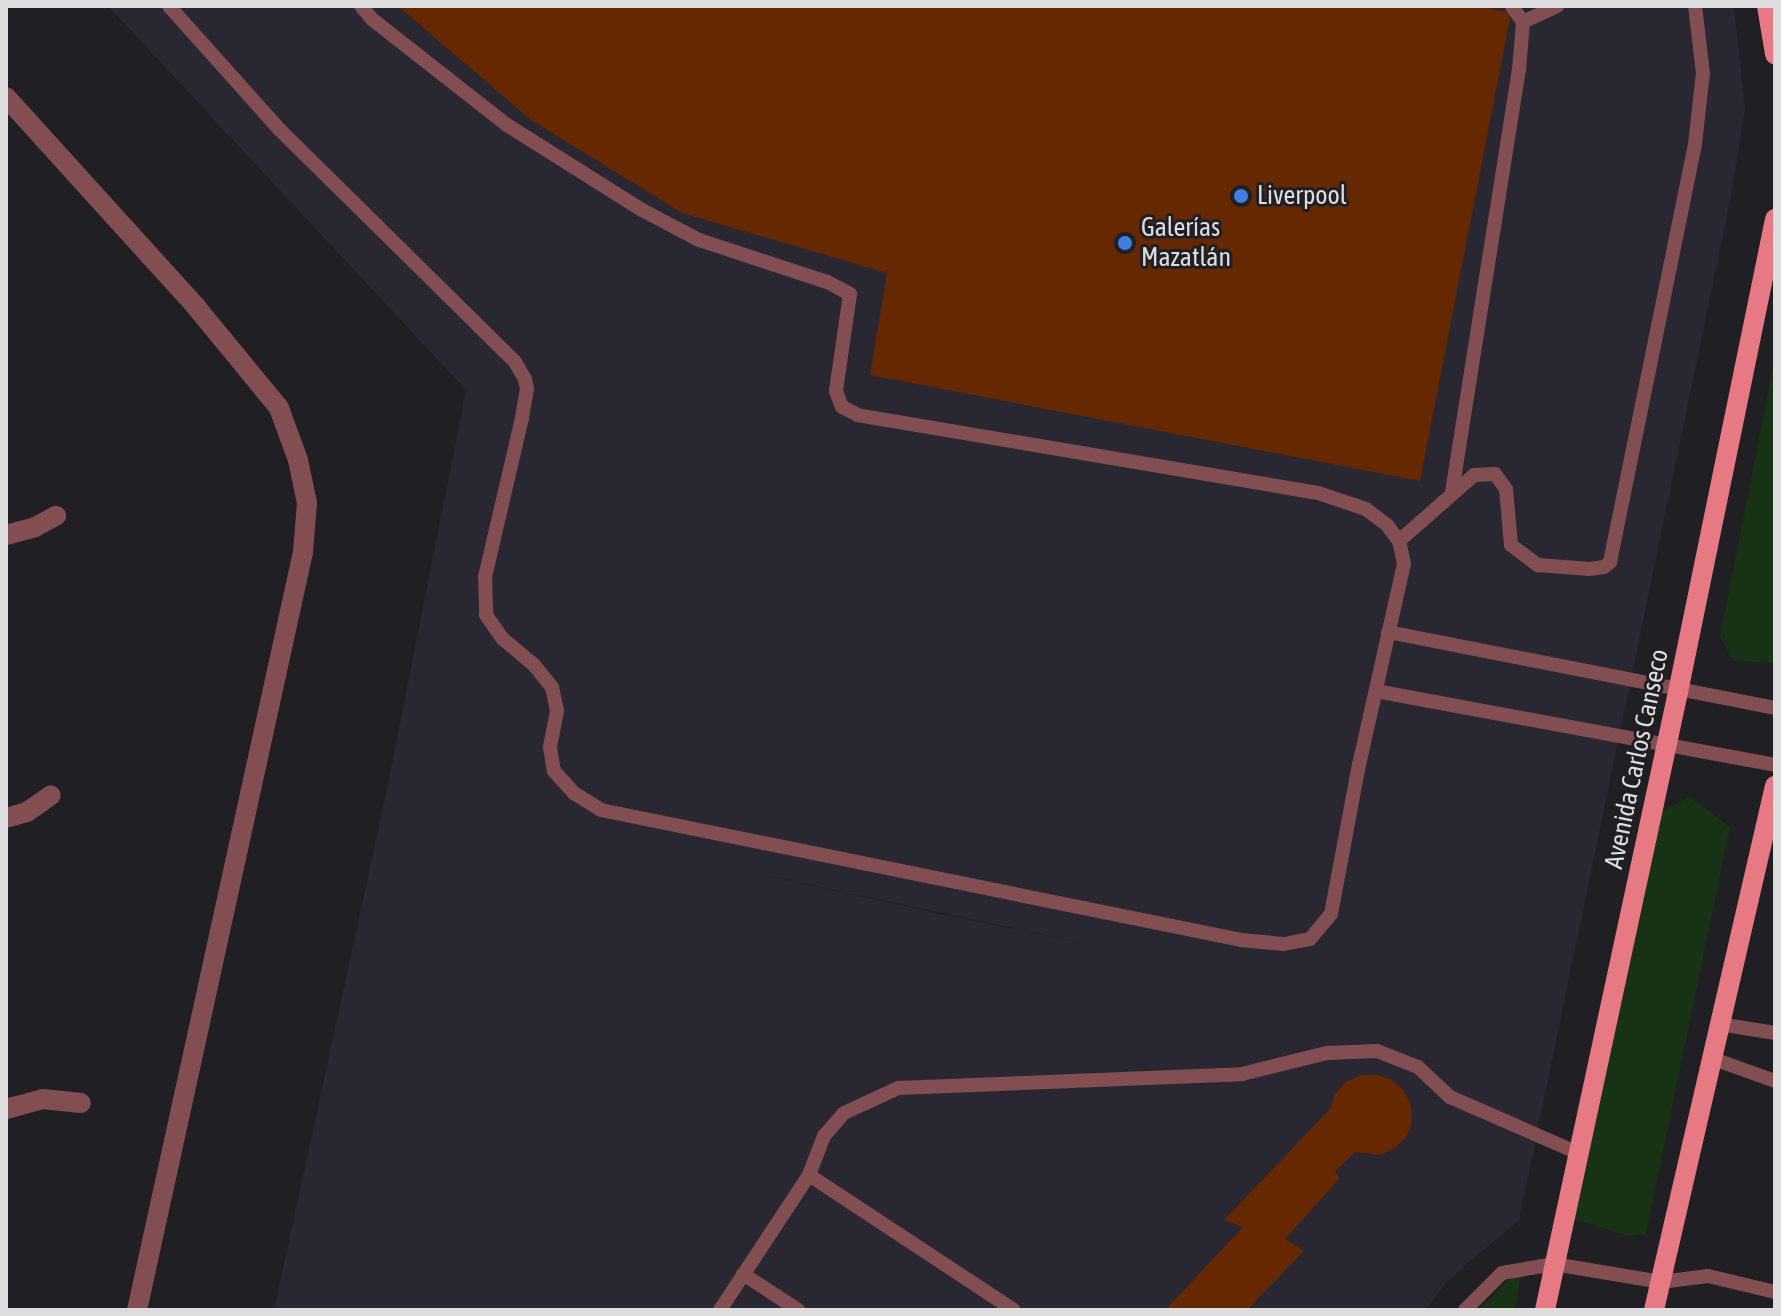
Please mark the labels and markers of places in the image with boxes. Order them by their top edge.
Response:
place label: Liverpool [1257,180,1347,212]
marker: Liverpool [1232,187,1250,205]
place label: Galerías Mazatlán [1141,212,1231,274]
marker: Galerías Mazatlán [1116,234,1134,252]

